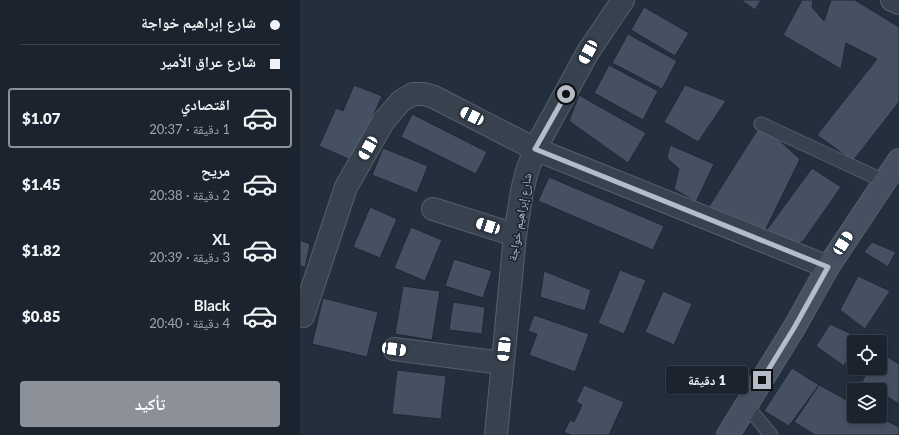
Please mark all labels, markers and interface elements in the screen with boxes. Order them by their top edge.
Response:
text: شارع إبراهيم خواجة [141,13,256,31]
car [577,39,599,65]
text: شارع عراق الأمير [161,52,256,70]
route start [557,85,575,103]
text: اقتصادي [181,95,230,113]
icon: car [242,100,278,136]
car [459,105,485,127]
text: $1.07 [22,109,60,127]
text: 1 دقيقة · 20:37 [149,121,230,137]
car [357,135,379,161]
text: مريح [201,161,230,179]
icon: car [242,166,278,202]
street label: شارع إبراهيم خواجة [504,172,536,262]
text: $1.45 [22,175,60,193]
text: 2 دقيقة · 20:38 [149,187,230,203]
car [475,217,501,235]
text: XL [212,230,230,248]
car [832,230,854,256]
icon: car [242,232,278,268]
text: $1.82 [22,241,60,259]
text: 3 دقيقة · 20:39 [149,249,230,265]
text: Black [194,296,230,314]
icon: car [242,298,278,334]
text: $0.85 [22,307,60,325]
text: 4 دقيقة · 20:40 [149,315,230,331]
map controls [847,335,887,423]
button: locate [847,335,887,375]
car [497,336,511,362]
car [381,341,407,357]
callout: 1 دقيقة [666,366,748,394]
route end [753,371,771,389]
text: 1 دقيقة [688,372,726,388]
button: تأكيد [20,381,280,427]
button: layers [847,383,887,423]

